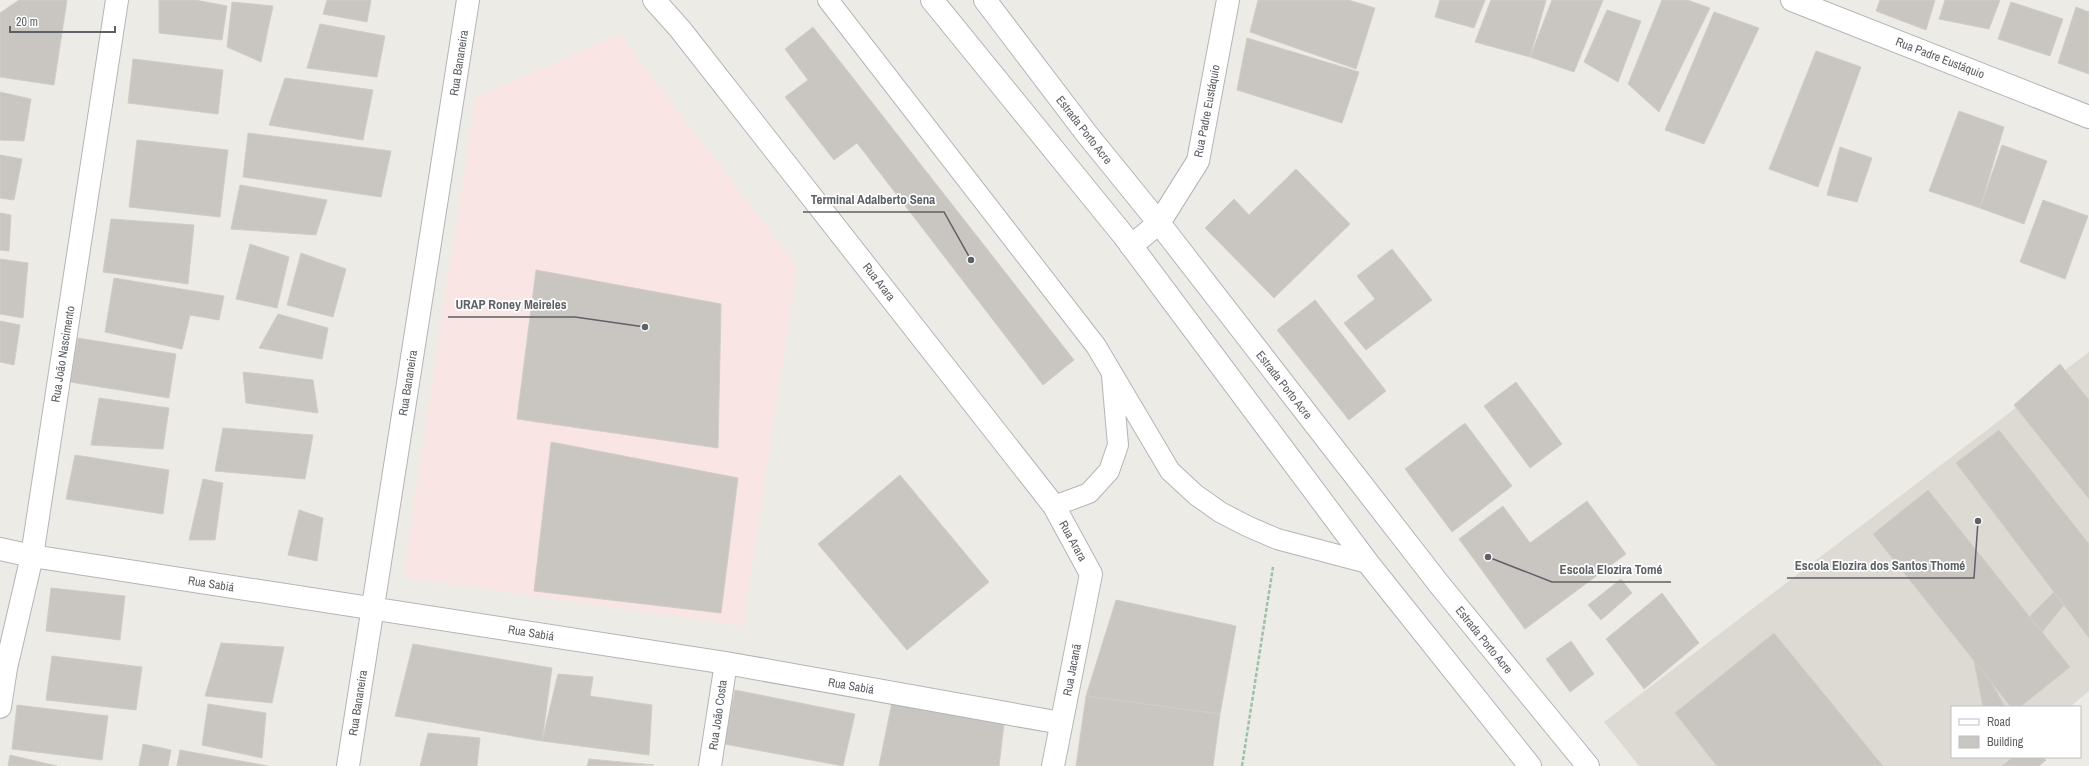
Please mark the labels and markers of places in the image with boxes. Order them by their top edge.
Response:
callout: Terminal Adalberto Sena [803,187,944,212]
callout: URAP Roney Meireles [448,292,575,317]
callout: Escola Elozira dos Santos Thomé [1787,553,1974,578]
callout: Escola Elozira Tomé [1552,557,1671,582]

